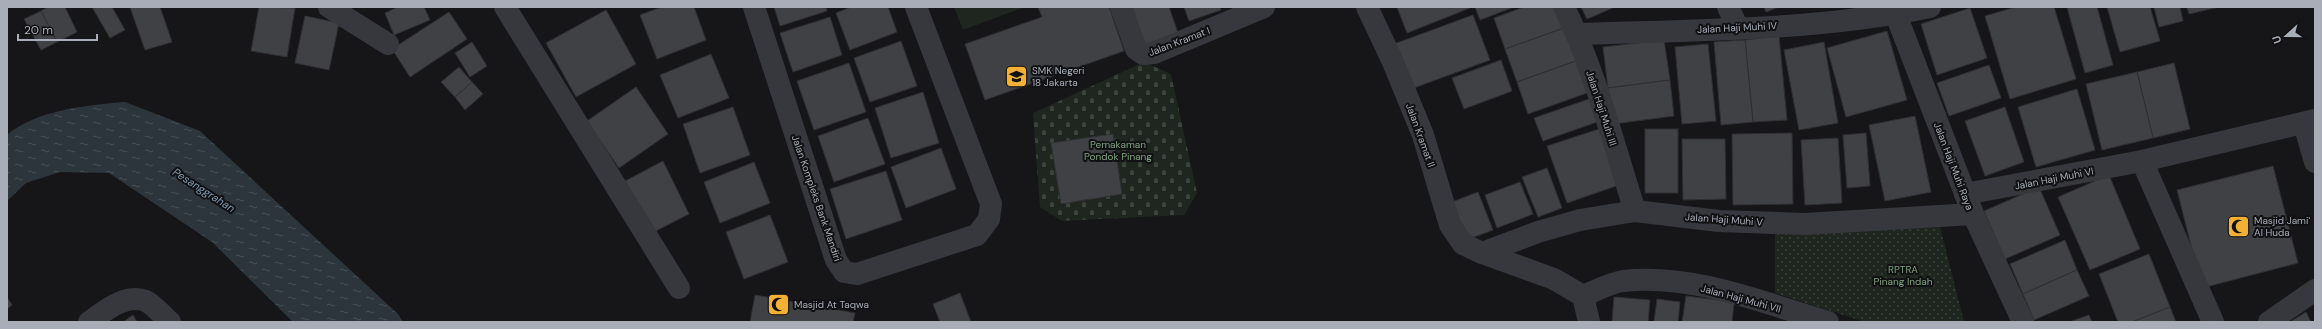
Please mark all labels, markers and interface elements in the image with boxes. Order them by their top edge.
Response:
scale bar [18,16,97,42]
north arrow [2266,16,2306,56]
street label: Jalan Haji Muhi IV [1697,19,1778,36]
text: 20 m [24,22,53,38]
street label: Jalan Kramat I [1147,24,1212,59]
text: U [2269,34,2285,46]
school or university icon: SMK Negeri 18 Jakarta [1003,63,1029,89]
place label: SMK Negeri 18 Jakarta [1032,64,1084,89]
street label: Jalan Haji Muhi III [1583,69,1620,147]
street label: Jalan Kramat II [1403,101,1438,169]
street label: Jalan Haji Muhi Raya [1931,120,1976,212]
street label: Jalan Kompleks Bank Mandiri [789,133,844,263]
park label: Pemakaman Pondok Pinang [1084,138,1152,163]
street label: Jalan Haji Muhi VI [2013,164,2095,193]
water label: Pesanggrahan [170,165,238,215]
street label: Jalan Haji Muhi V [1685,210,1764,229]
mosque icon: Masjid Jami' Al Huda [2225,213,2251,239]
place label: Masjid Jami' Al Huda [2254,214,2310,239]
park label: RPTRA Pinang Indah [1874,263,1933,288]
street label: Jalan Haji Muhi VII [1699,282,1782,315]
mosque icon: Masjid At Taqwa [766,291,792,317]
place label: Masjid At Taqwa [794,298,869,311]

